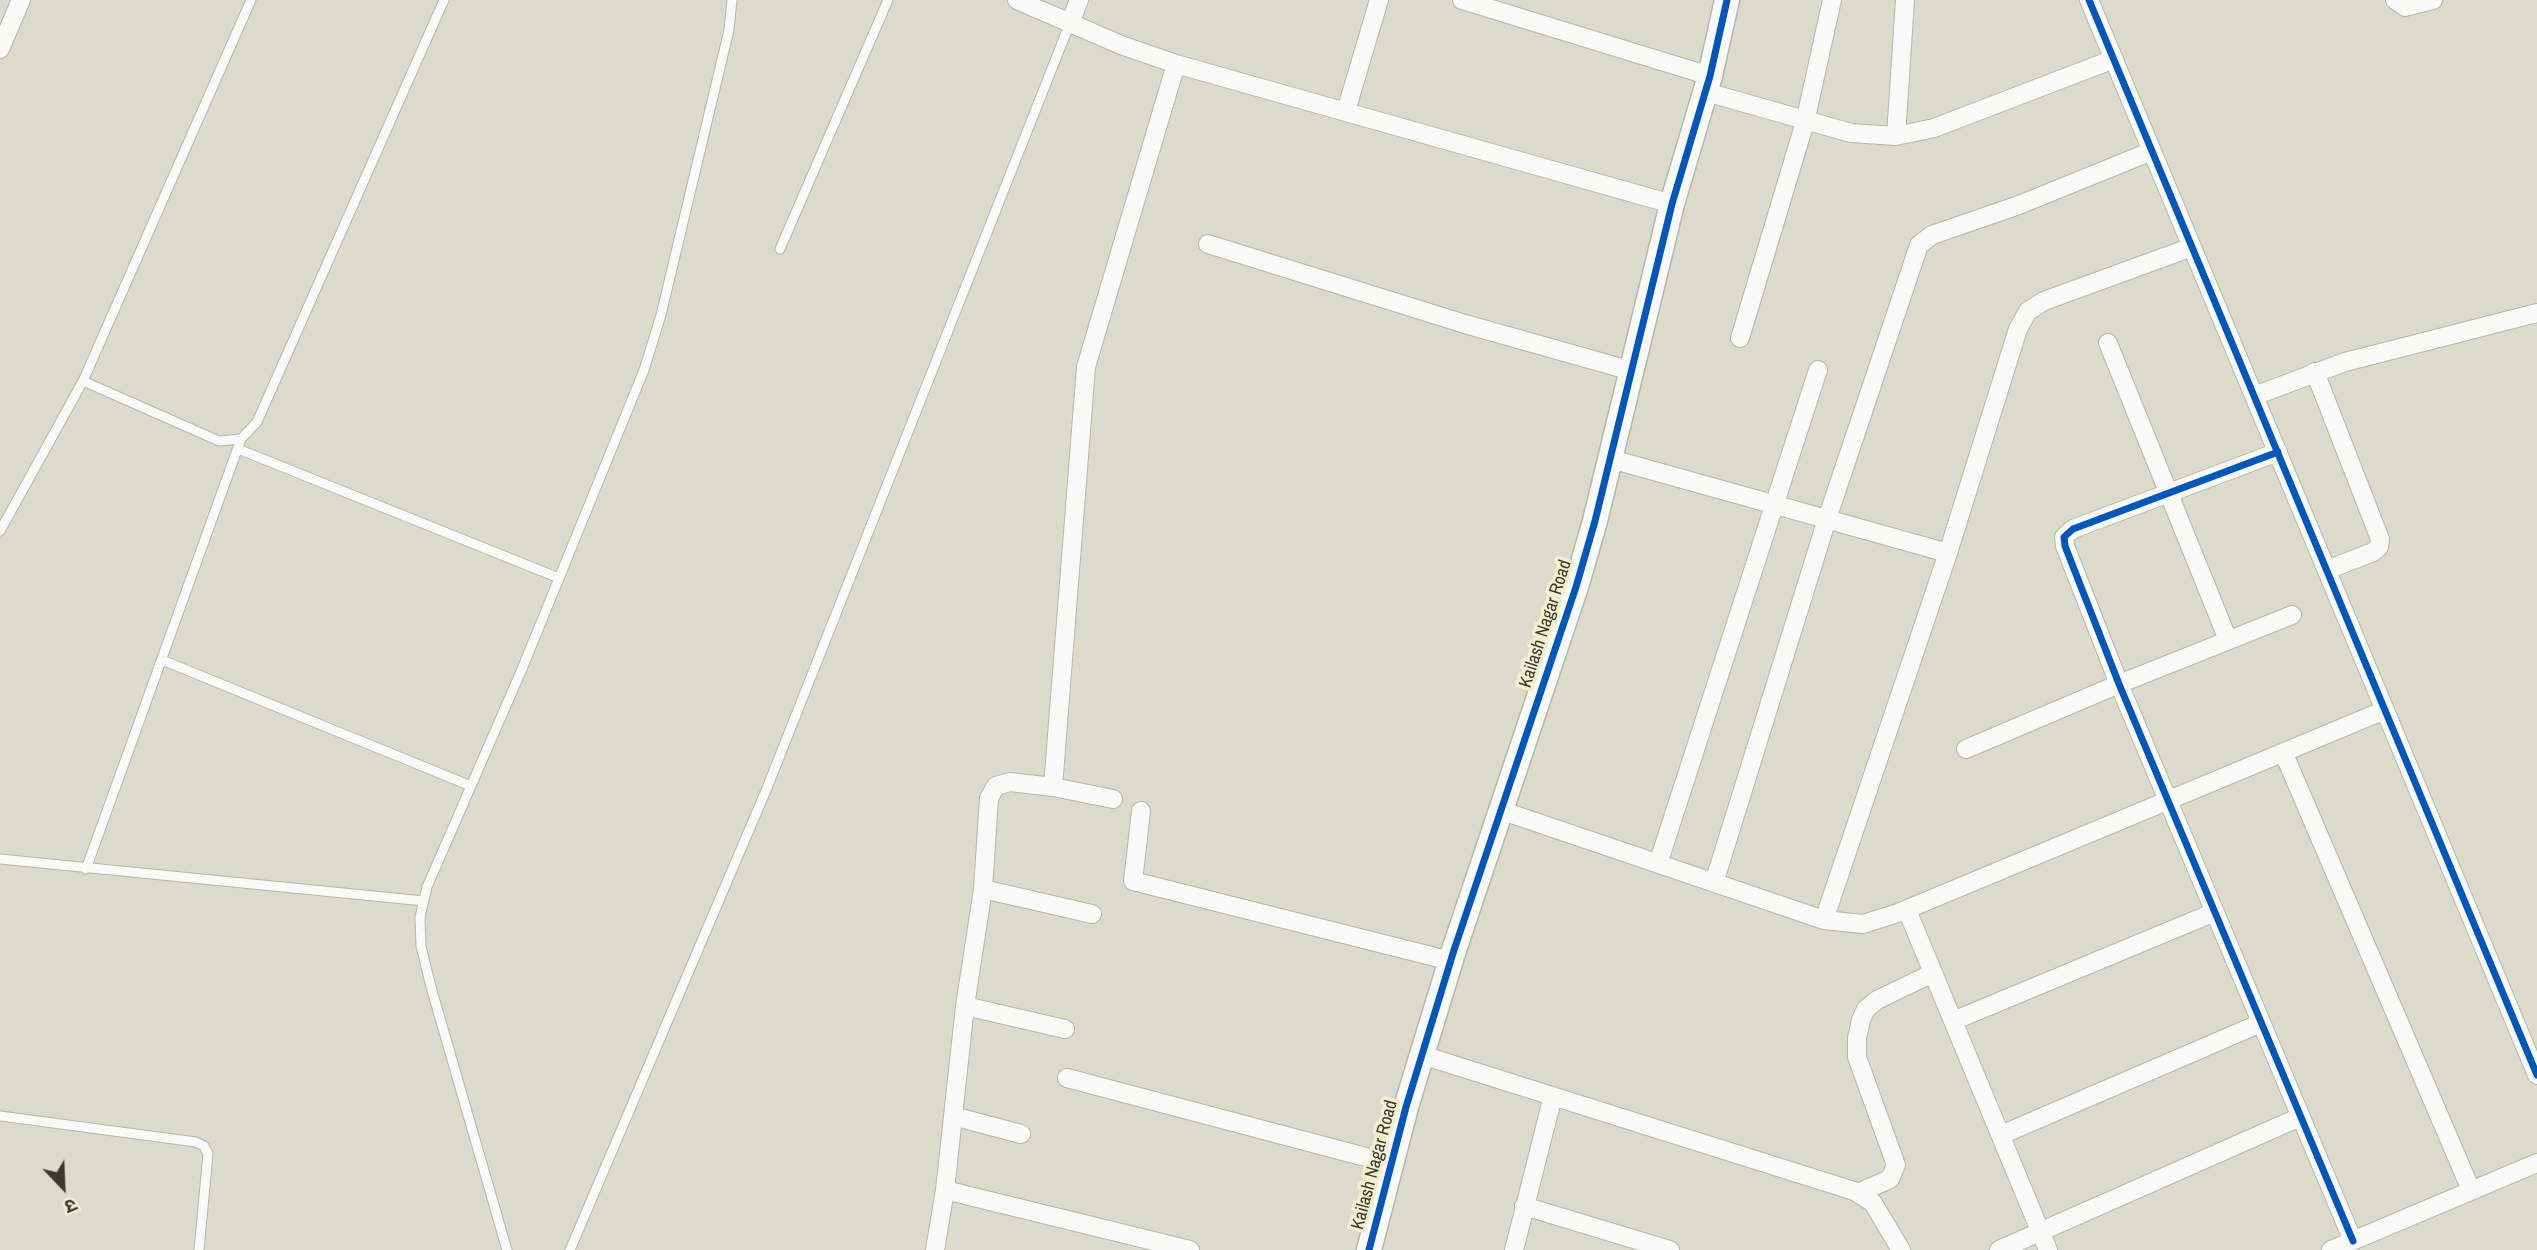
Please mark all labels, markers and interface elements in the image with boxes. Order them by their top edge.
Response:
street label: Kailash Nagar Road [1515,557,1577,691]
street label: Kailash Nagar Road [1347,1098,1403,1232]
north arrow [28,1152,98,1222]
text: उ [61,1192,81,1220]

